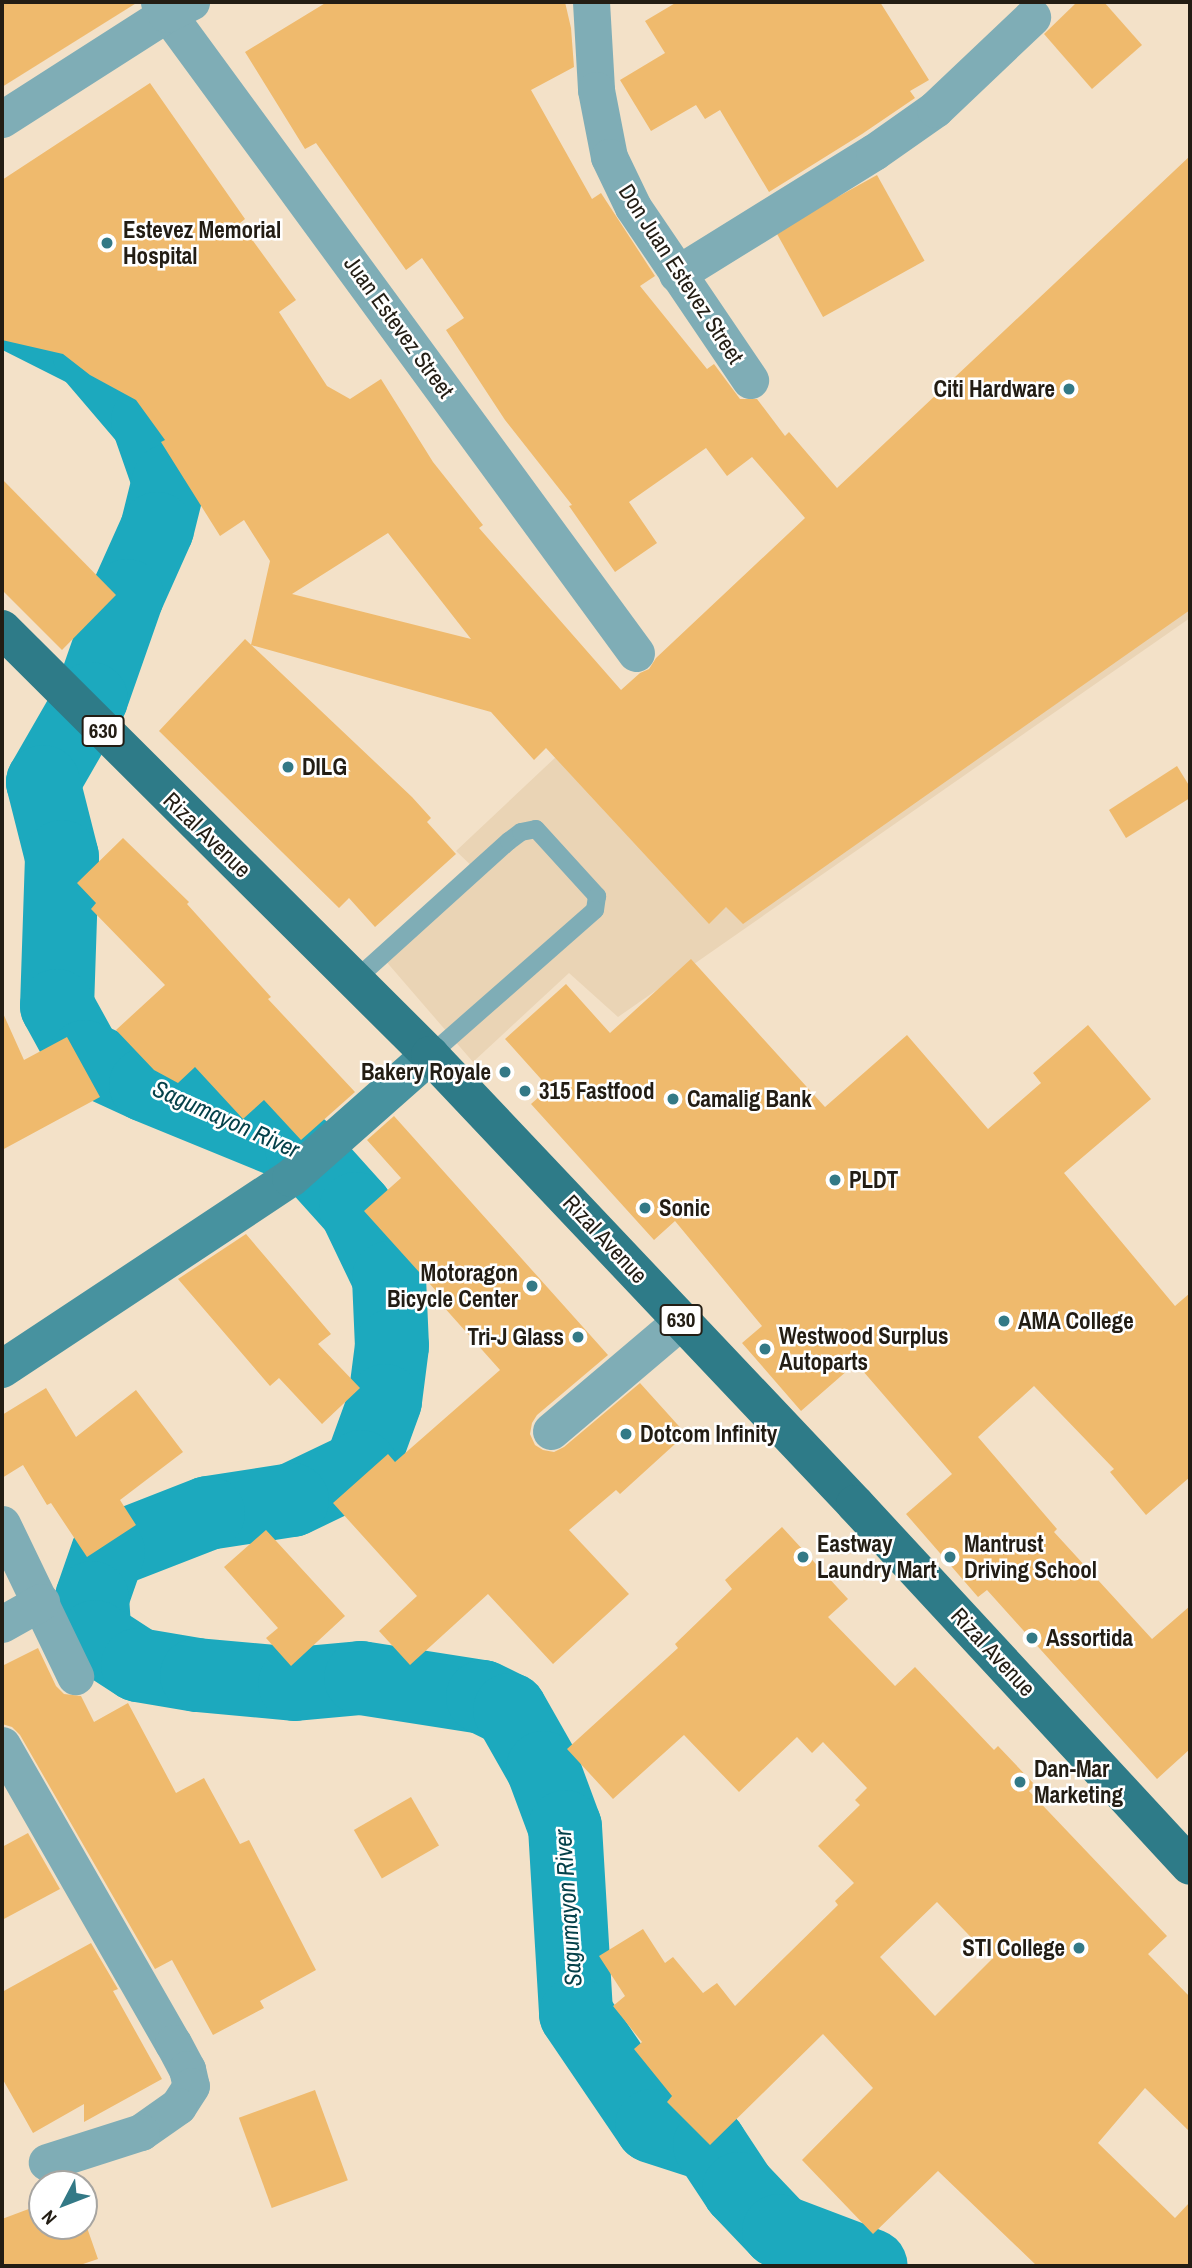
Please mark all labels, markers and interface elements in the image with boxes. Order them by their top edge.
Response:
street label: Don Juan Estevez Street [613,179,749,369]
place label: Estevez Memorial Hospital [123,216,281,270]
marker: Estevez Memorial Hospital [97,233,117,253]
street label: Juan Estevez Street [338,251,460,403]
place label: Citi Hardware [933,375,1055,403]
marker: Citi Hardware [1061,381,1077,397]
road number: 630 [80,714,126,748]
place label: DILG [302,753,347,781]
marker: DILG [280,759,296,775]
street label: Rizal Avenue [157,786,257,884]
place label: Bakery Royale [361,1058,491,1086]
marker: Bakery Royale [497,1064,513,1080]
water label: Sagumayon River [148,1074,304,1164]
place label: 315 Fastfood [539,1077,654,1105]
marker: 315 Fastfood [517,1083,533,1099]
place label: Camalig Bank [687,1085,812,1113]
marker: Camalig Bank [665,1091,681,1107]
place label: PLDT [849,1166,898,1194]
marker: PLDT [827,1172,843,1188]
street label: Rizal Avenue [557,1189,653,1289]
place label: Sonic [659,1194,710,1222]
marker: Sonic [637,1200,653,1216]
place label: Motoragon Bicycle Center [387,1259,518,1313]
marker: Motoragon Bicycle Center [524,1278,540,1294]
road number: 630 [658,1302,704,1338]
place label: AMA College [1018,1307,1134,1335]
marker: AMA College [996,1313,1012,1329]
place label: Westwood Surplus Autoparts [779,1322,948,1376]
place label: Tri-J Glass [468,1323,564,1351]
marker: Tri-J Glass [570,1329,586,1345]
marker: Westwood Surplus Autoparts [757,1341,773,1357]
place label: Dotcom Infinity [640,1420,777,1448]
marker: Dotcom Infinity [618,1426,634,1442]
place label: Eastway Laundry Mart [817,1530,936,1584]
place label: Mantrust Driving School [964,1530,1097,1584]
marker: Eastway Laundry Mart [795,1549,811,1565]
marker: Mantrust Driving School [942,1549,958,1565]
street label: Rizal Avenue [945,1602,1041,1702]
place label: Assortida [1046,1624,1133,1652]
marker: Assortida [1024,1630,1040,1646]
place label: Dan-Mar Marketing [1034,1755,1123,1809]
marker: Dan-Mar Marketing [1012,1774,1028,1790]
water label: Sagumayon River [548,1828,588,1988]
place label: STI College [962,1934,1065,1962]
marker: STI College [1071,1940,1087,1956]
north arrow [28,2170,98,2240]
text: N [35,2205,62,2231]

